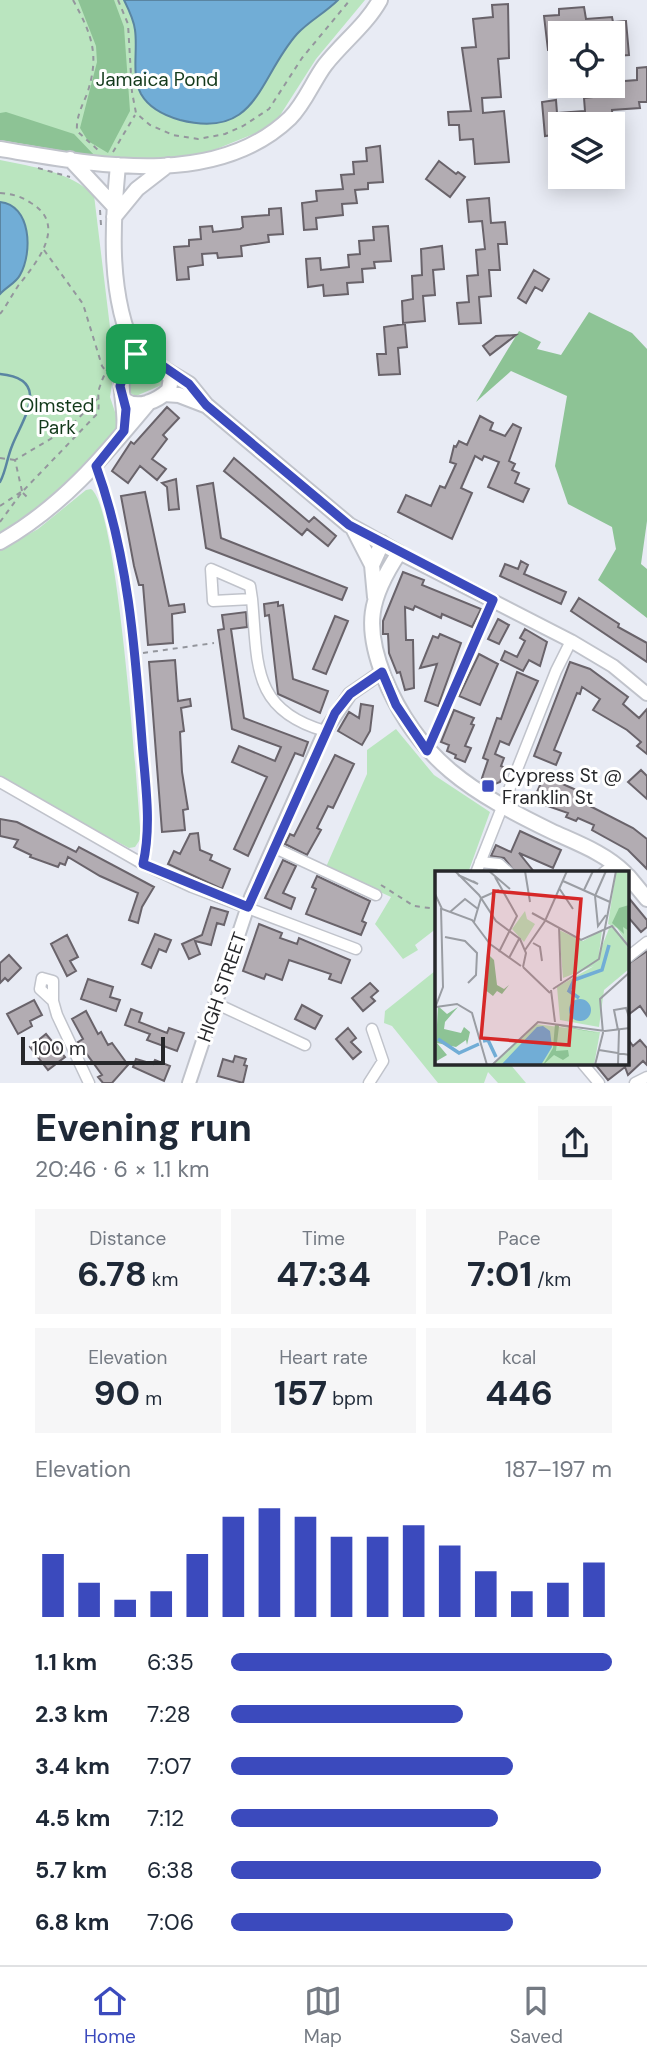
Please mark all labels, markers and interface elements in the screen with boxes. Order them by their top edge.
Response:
map controls [548,21,625,189]
button: locate [548,21,625,98]
park label: Jamaica Pond [96,67,218,92]
button: layers [548,112,625,189]
pin [106,324,166,384]
icon: arrive [117,335,155,373]
park label: Olmsted Park [20,393,94,440]
place label: Cypress St @ Franklin St [502,763,622,810]
marker: Cypress St @ Franklin St [480,778,496,794]
inset map [435,871,630,1066]
street label: HIGH STREET [192,928,253,1045]
scale bar [21,1034,164,1066]
text: 100 m [32,1036,86,1061]
text: Evening run [35,1103,252,1153]
button: share [538,1106,612,1180]
text: 20:46 · 6 × 1.1 km [35,1154,210,1184]
text: Distance [89,1226,166,1251]
text: Time [302,1226,345,1251]
text: Pace [498,1226,540,1251]
text: 6.78 [77,1251,147,1297]
text: 47:34 [276,1251,371,1297]
text: 7:01 [467,1251,532,1297]
text: km [147,1267,178,1292]
text: /km [532,1267,571,1292]
text: Elevation [88,1345,167,1370]
text: Heart rate [279,1345,368,1370]
text: kcal [502,1345,536,1370]
text: 90 [93,1370,140,1416]
text: 157 [274,1370,327,1416]
text: 446 [485,1370,553,1416]
text: m [140,1386,162,1411]
text: bpm [327,1386,373,1411]
text: Elevation [35,1454,131,1484]
text: 187–197 m [505,1454,612,1484]
text: 1.1 km [35,1647,97,1677]
text: 6:35 [147,1647,194,1677]
text: 2.3 km [35,1699,108,1729]
text: 7:28 [147,1699,191,1729]
text: 3.4 km [35,1751,110,1781]
text: 7:07 [147,1751,192,1781]
text: 4.5 km [35,1803,110,1833]
text: 7:12 [147,1803,184,1833]
text: 5.7 km [35,1855,107,1885]
text: 6:38 [147,1855,194,1885]
text: 6.8 km [35,1907,110,1937]
text: 7:06 [147,1907,194,1937]
tab: Home [84,1982,136,2049]
tab: Map [304,1982,342,2049]
tab: Saved [510,1982,563,2049]

